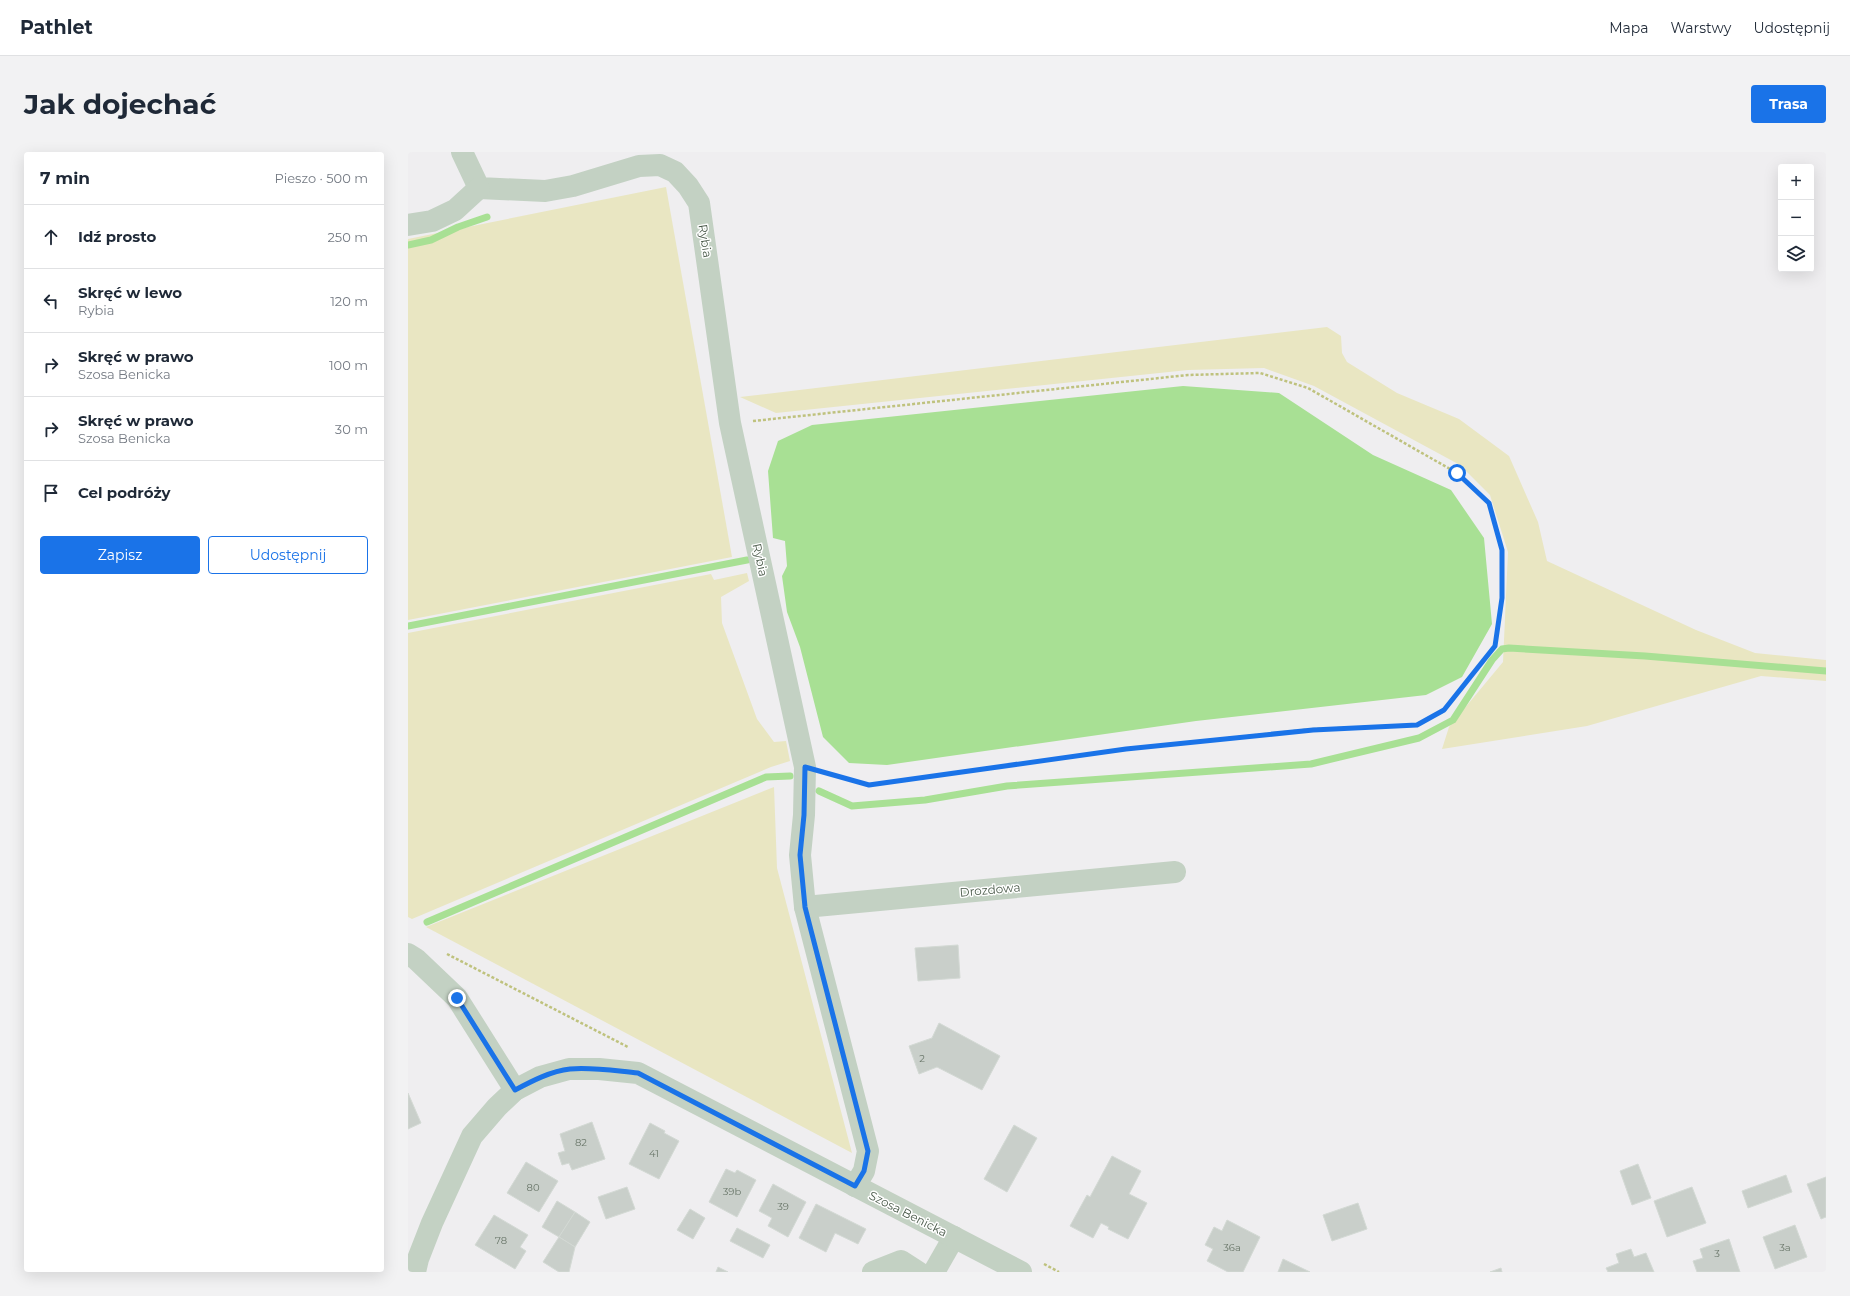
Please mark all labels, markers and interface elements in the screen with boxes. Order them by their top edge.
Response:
text: Pathlet [20,16,93,39]
text: Mapa [1609,19,1649,37]
text: Warstwy [1671,19,1731,37]
text: Udostępnij [1753,19,1830,37]
button: Trasa [1751,85,1826,123]
text: Jak dojechać [24,87,216,121]
map controls [1778,164,1814,272]
button: + [1778,164,1814,200]
text: 7 min [40,168,90,188]
text: Pieszo · 500 m [274,170,368,186]
button: − [1778,200,1814,236]
street label: Rybia [695,223,716,259]
icon: ahead [40,226,62,248]
text: Idź prosto [78,227,156,246]
text: 250 m [327,229,368,245]
button: layers [1778,236,1814,272]
text: Skręć w lewo [78,283,182,302]
icon: left [40,290,62,312]
text: 120 m [330,293,368,309]
text: Rybia [78,302,114,318]
text: Skręć w prawo [78,347,194,366]
icon: right [40,354,62,376]
text: 100 m [329,357,368,373]
text: Szosa Benicka [78,366,171,382]
text: Skręć w prawo [78,411,194,430]
icon: right [40,418,62,440]
text: 30 m [335,421,368,437]
text: Szosa Benicka [78,430,171,446]
route start [1448,464,1466,482]
icon: arrive [40,482,62,504]
text: Cel podróży [78,483,170,502]
button: Zapisz [40,536,200,574]
button: Udostępnij [208,536,368,574]
street label: Rybia [750,542,771,578]
street label: Drozdowa [959,879,1021,900]
route end [448,989,466,1007]
house number: 2 [919,1052,925,1065]
house number: 82 [575,1136,587,1149]
house number: 41 [649,1147,659,1160]
house number: 80 [527,1181,540,1194]
house number: 39b [723,1185,741,1198]
street label: Szosa Benicka [867,1187,950,1240]
house number: 39 [777,1200,789,1213]
house number: 78 [495,1234,507,1247]
house number: 36a [1223,1241,1241,1254]
house number: 3a [1779,1241,1791,1254]
house number: 3 [1714,1247,1720,1260]

